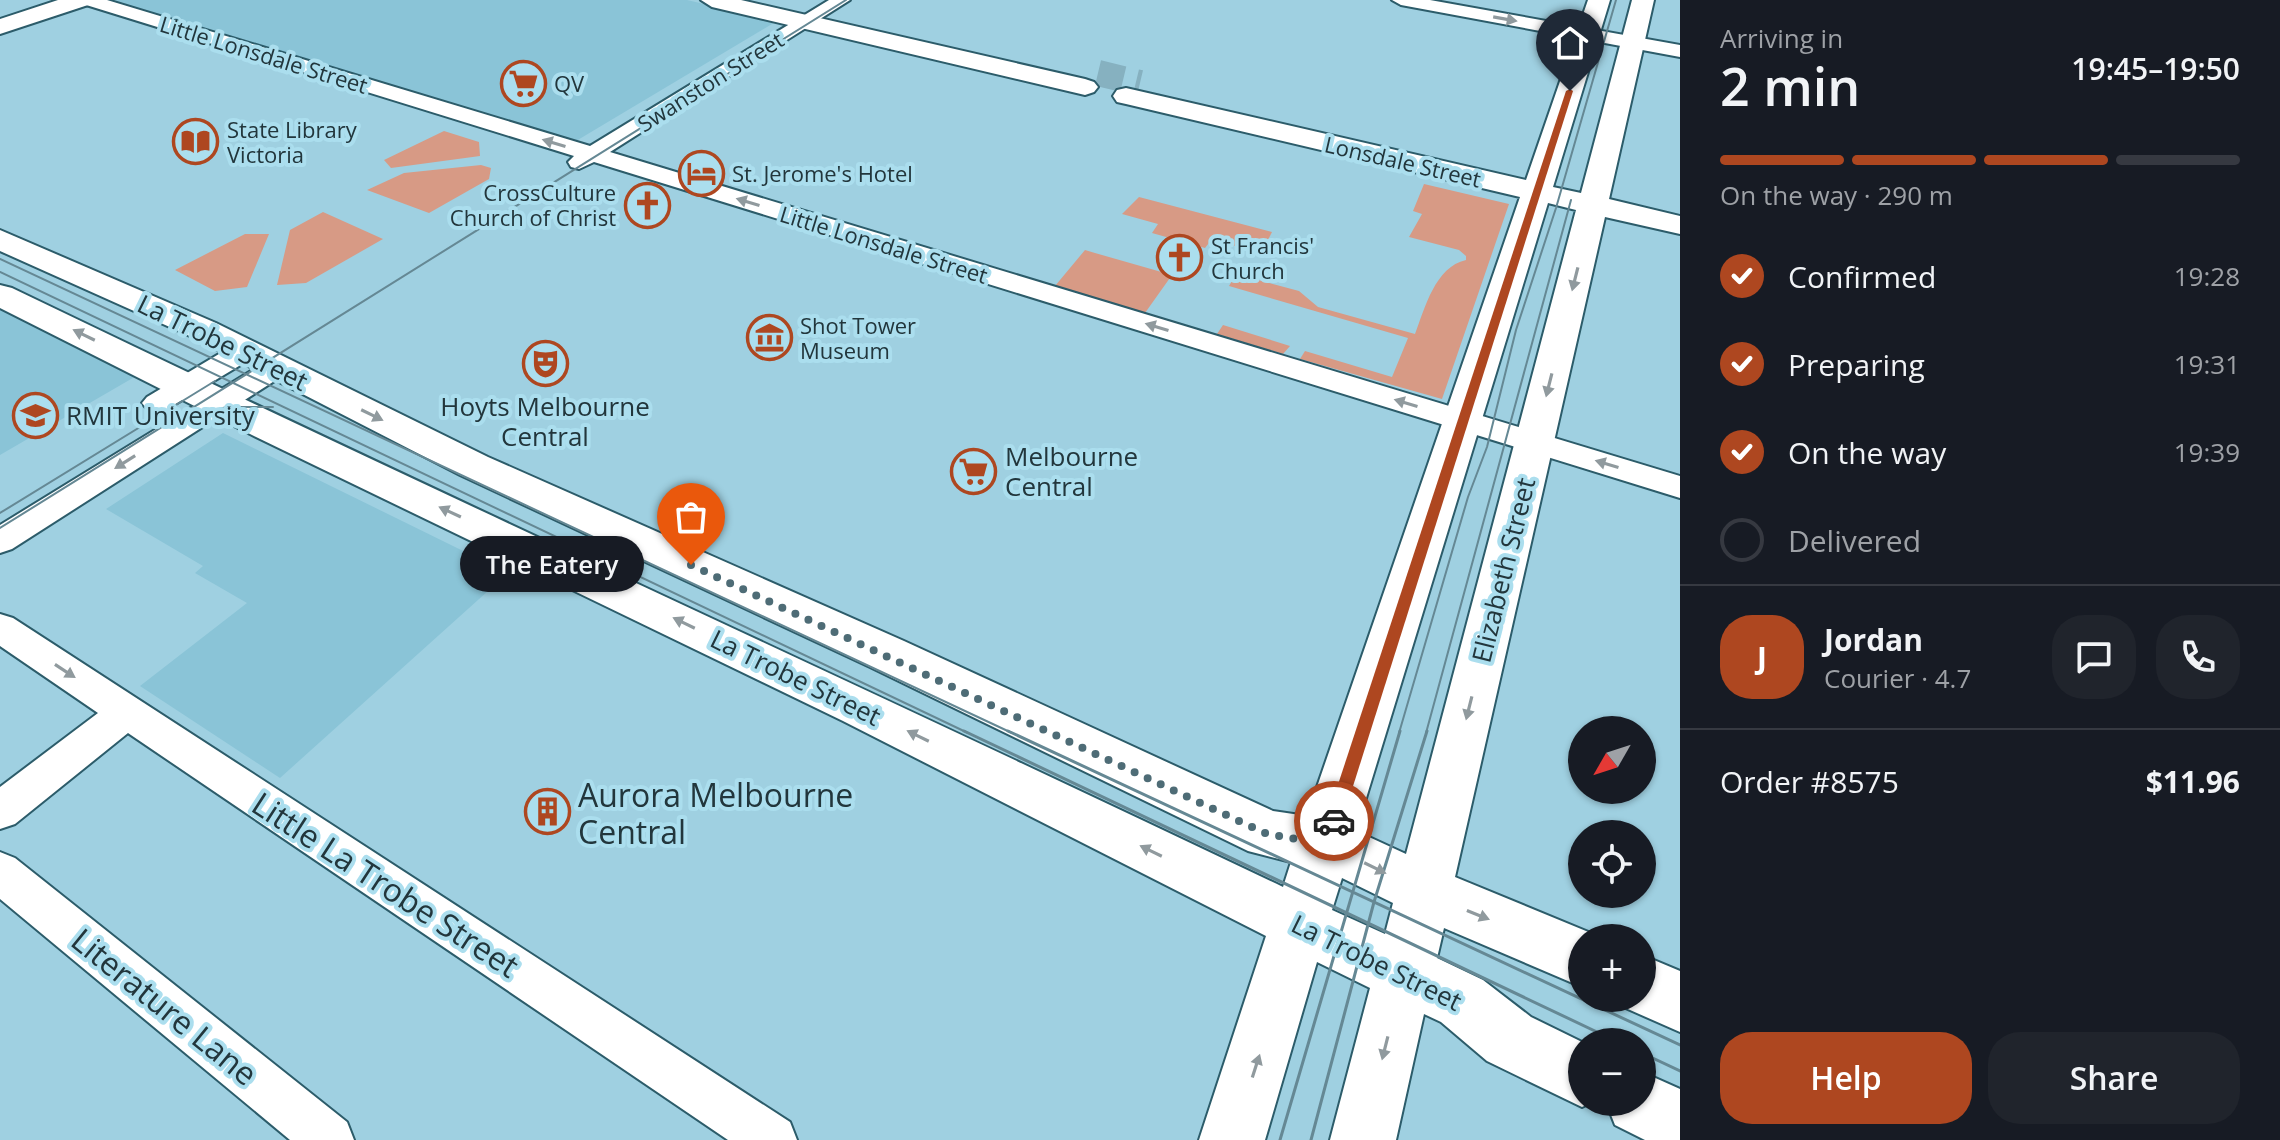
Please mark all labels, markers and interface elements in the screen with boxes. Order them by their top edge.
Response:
street label: Little Lonsdale Street [156,8,372,100]
pin [1536,9,1604,91]
one-way arrow [1493,13,1518,25]
text: Arriving in [1720,20,1843,56]
icon: home [1548,21,1592,65]
street label: Swanston Street [631,24,789,138]
text: 19:45–19:50 [2071,48,2240,89]
text: 2 min [1720,50,1860,121]
supermarket icon: QV [499,59,547,107]
place label: QV [554,68,585,98]
place label: State Library Victoria [227,114,358,169]
library icon: State Library Victoria [172,118,220,166]
street label: Lonsdale Street [1322,128,1484,194]
one-way arrow [542,136,566,149]
hotel icon: St. Jerome's Hotel [677,149,725,197]
place label: St. Jerome's Hotel [732,158,913,188]
place label: CrossCulture Church of Christ [450,177,616,232]
text: On the way · 290 m [1720,177,1953,213]
church icon: CrossCulture Church of Christ [623,181,671,229]
one-way arrow [735,195,759,208]
street label: Little Lonsdale Street [776,198,992,290]
place label: St Francis' Church [1211,230,1314,285]
church icon: St Francis' Church [1156,234,1204,282]
icon: check [1720,254,1764,298]
text: Confirmed [1788,256,1936,297]
text: 19:28 [2174,258,2240,294]
one-way arrow [1568,267,1580,292]
street label: La Trobe Street [132,285,314,399]
place label: Shot Tower Museum [800,310,916,365]
museum icon: Shot Tower Museum [745,314,793,362]
one-way arrow [1145,320,1169,333]
one-way arrow [73,329,96,342]
theatre icon: Hoyts Melbourne Central [521,339,569,387]
icon: check [1720,342,1764,386]
text: Preparing [1788,344,1925,385]
text: 19:31 [2174,346,2240,382]
one-way arrow [1542,372,1555,397]
place label: Hoyts Melbourne Central [440,388,650,454]
school or university icon: RMIT University [11,391,59,439]
one-way arrow [1393,396,1417,409]
place label: RMIT University [66,397,256,433]
one-way arrow [361,408,384,422]
icon: check [1720,430,1764,474]
text: On the way [1788,432,1946,473]
text: 19:39 [2174,434,2240,470]
place label: Melbourne Central [1005,438,1138,504]
supermarket icon: Melbourne Central [950,447,998,495]
one-way arrow [114,455,136,469]
one-way arrow [1595,457,1619,470]
street label: Elizabeth Street [1463,474,1543,666]
pin [657,483,725,565]
icon: bag [669,495,713,539]
one-way arrow [438,505,461,519]
text: Delivered [1788,520,1921,561]
callout: The Eatery [459,537,643,593]
text: The Eatery [486,546,618,582]
button: chat [2052,615,2136,699]
button: phone [2156,615,2240,699]
one-way arrow [672,616,696,630]
text: Jordan [1824,619,1923,660]
street label: La Trobe Street [705,620,887,734]
text: J [1757,637,1767,678]
text: Courier · 4.7 [1824,660,1971,696]
one-way arrow [54,663,76,677]
one-way arrow [1462,695,1475,720]
north arrow [1568,716,1656,804]
map controls [1568,716,1656,1116]
one-way arrow [907,729,930,743]
text: Order #8575 [1720,761,1899,802]
text: $11.96 [2146,761,2240,802]
place label: Aurora Melbourne Central [578,773,853,853]
courier [1294,781,1374,861]
street label: Little La Trobe Street [244,782,528,986]
building icon: Aurora Melbourne Central [523,788,571,836]
icon: car [1312,799,1356,843]
button: locate [1568,820,1656,908]
one-way arrow [1140,844,1163,858]
one-way arrow [1364,861,1387,874]
street label: La Trobe Street [1286,905,1468,1019]
one-way arrow [1466,909,1490,922]
street label: Literature Lane [63,918,267,1094]
button: + [1568,924,1656,1012]
button: − [1568,1028,1656,1116]
button: Help [1720,1032,1972,1124]
button: Share [1988,1032,2240,1124]
one-way arrow [1379,1036,1391,1061]
one-way arrow [1250,1053,1263,1077]

